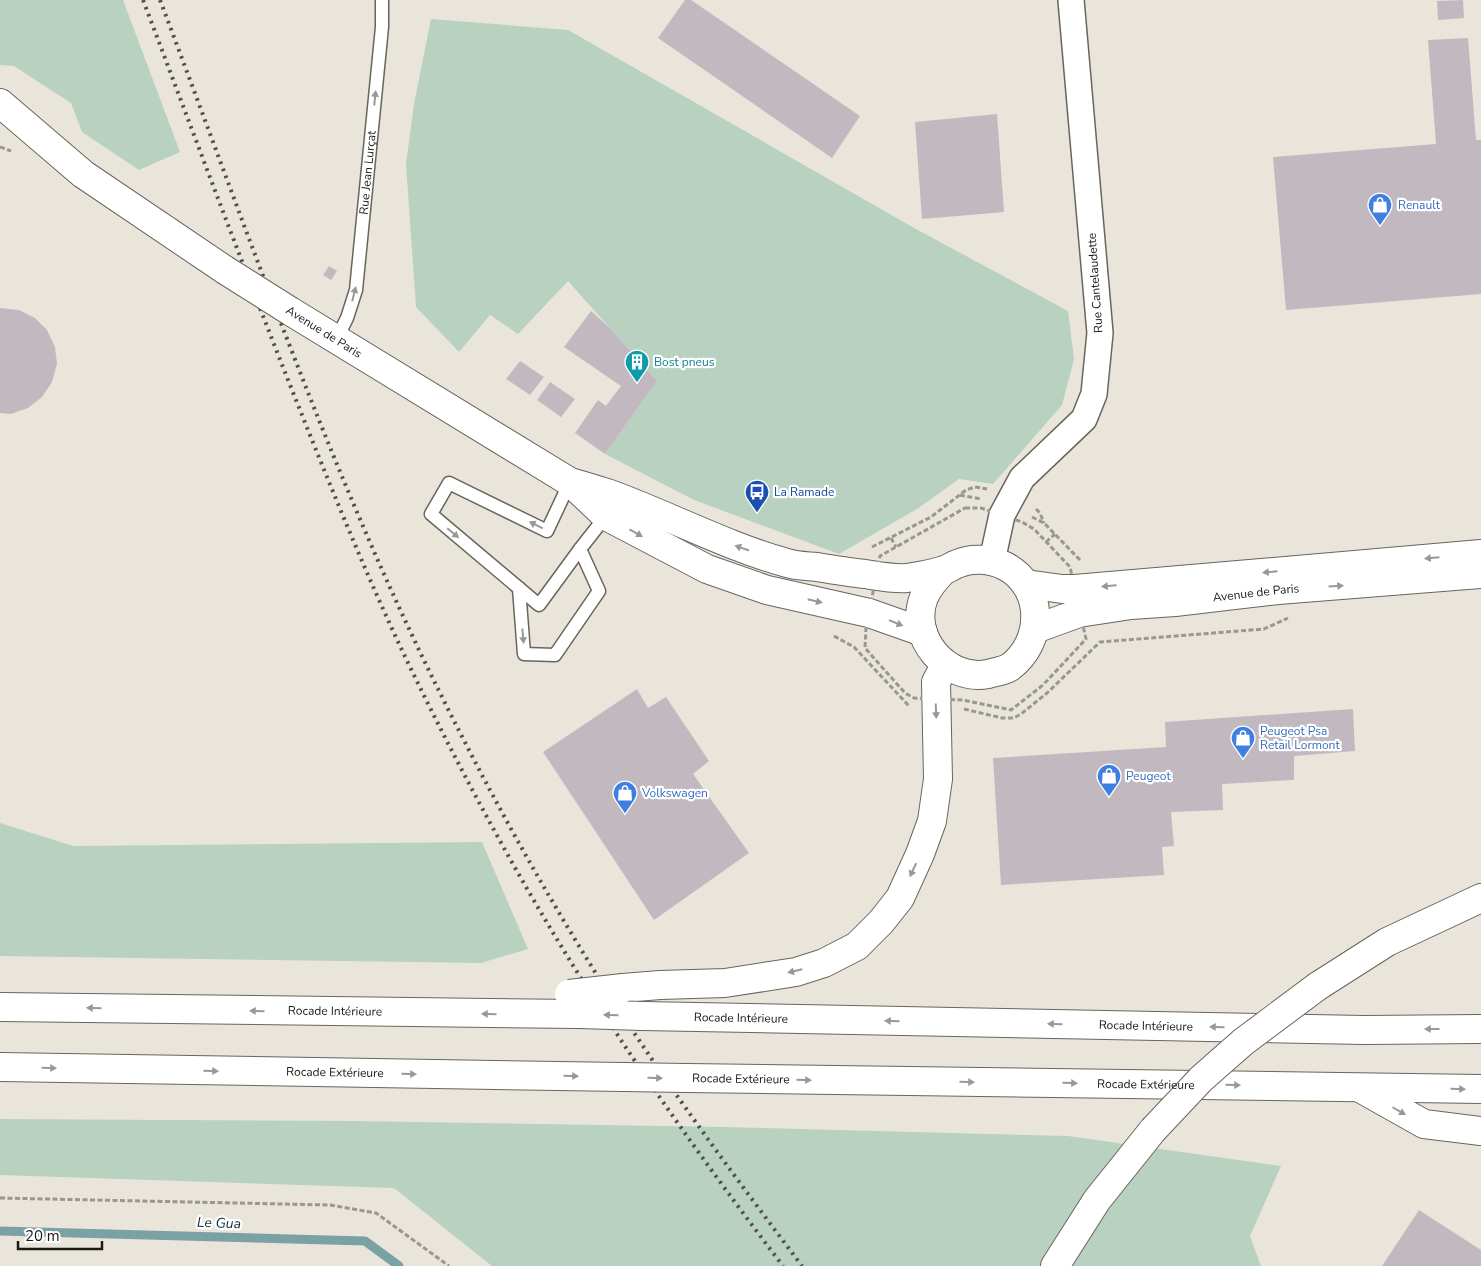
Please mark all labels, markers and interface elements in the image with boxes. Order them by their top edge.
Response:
one-way arrow [372,90,380,106]
street label: Rue Jean Lurçat [356,129,380,215]
shop icon: Renault [1367,192,1393,226]
place label: Renault [1398,197,1441,213]
street label: Rue Cantelaudette [1084,232,1106,334]
one-way arrow [350,287,358,302]
street label: Avenue de Paris [283,302,365,362]
building icon: Bost pneus [624,349,650,383]
place label: Bost pneus [654,354,715,370]
bus stop icon: La Ramade [744,479,770,513]
place label: La Ramade [774,484,834,500]
one-way arrow [529,521,543,529]
one-way arrow [446,528,459,539]
one-way arrow [629,529,644,537]
one-way arrow [734,543,749,551]
one-way arrow [1424,554,1440,562]
one-way arrow [1262,568,1278,576]
street label: Avenue de Paris [1212,580,1300,606]
one-way arrow [1100,582,1116,590]
one-way arrow [1329,582,1345,590]
one-way arrow [807,597,823,605]
one-way arrow [888,620,903,627]
one-way arrow [519,629,527,645]
one-way arrow [933,703,941,719]
place label: Peugeot Psa Retail Lormont [1260,723,1340,753]
shop icon: Peugeot Psa Retail Lormont [1230,725,1256,759]
shop icon: Peugeot [1096,763,1122,797]
place label: Peugeot [1126,768,1171,784]
shop icon: Volkswagen [612,780,638,814]
place label: Volkswagen [641,785,708,801]
one-way arrow [908,862,917,877]
one-way arrow [788,967,803,975]
street label: Rocade Intérieure [288,1002,382,1020]
one-way arrow [86,1004,102,1012]
one-way arrow [248,1007,264,1015]
street label: Rocade Intérieure [694,1009,788,1027]
one-way arrow [481,1010,497,1018]
one-way arrow [603,1011,619,1019]
one-way arrow [884,1017,900,1025]
street label: Rocade Intérieure [1099,1017,1193,1035]
one-way arrow [1047,1020,1063,1028]
one-way arrow [1209,1023,1225,1031]
one-way arrow [1424,1025,1440,1033]
one-way arrow [41,1064,57,1072]
street label: Rocade Extérieure [286,1064,384,1081]
one-way arrow [203,1067,219,1075]
one-way arrow [401,1070,417,1078]
street label: Rocade Extérieure [692,1070,790,1087]
one-way arrow [563,1073,579,1081]
one-way arrow [647,1074,663,1082]
one-way arrow [797,1076,813,1084]
street label: Rocade Extérieure [1097,1076,1195,1093]
one-way arrow [959,1078,975,1086]
one-way arrow [1063,1079,1079,1087]
one-way arrow [1225,1081,1241,1089]
one-way arrow [1450,1085,1466,1093]
one-way arrow [1393,1106,1406,1115]
water label: Le Gua [197,1213,241,1233]
scale bar [18,1218,101,1250]
text: 20 m [25,1226,60,1246]

